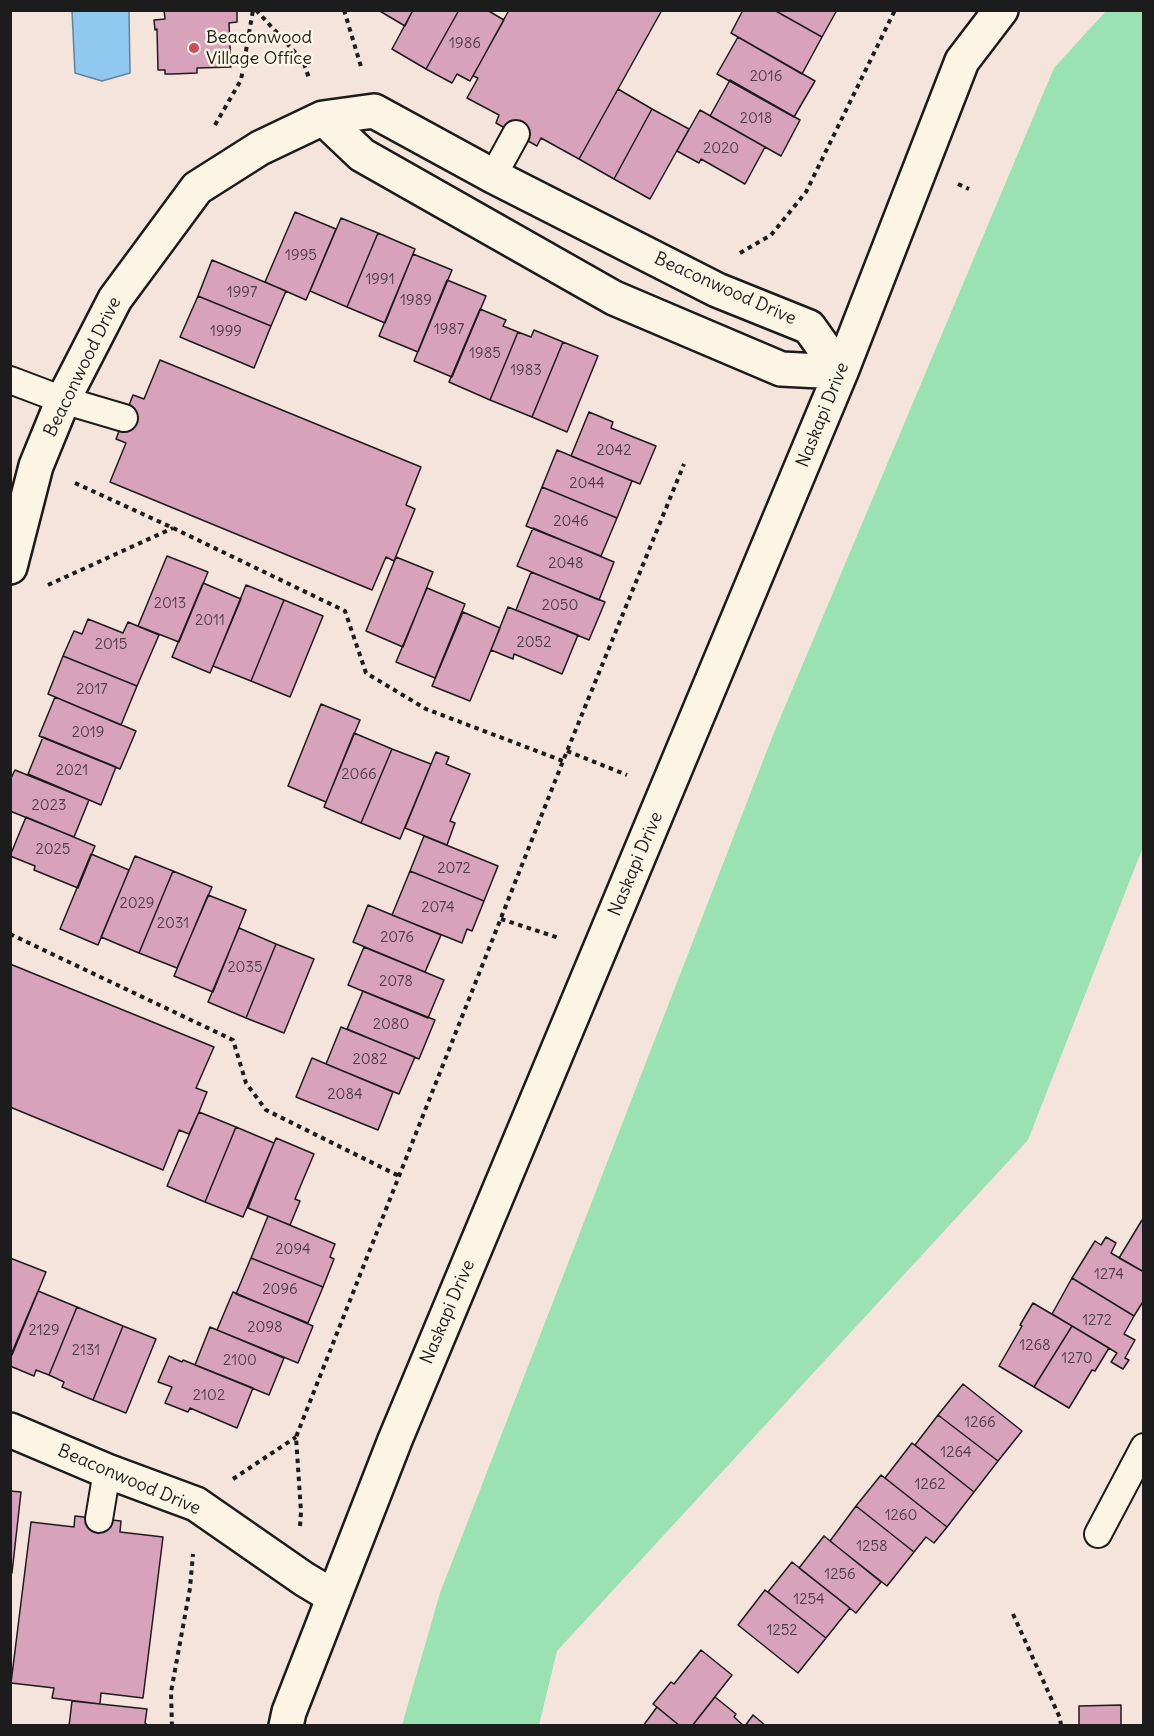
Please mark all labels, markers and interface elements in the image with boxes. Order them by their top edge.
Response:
place label: Beaconwood Village Office [206,27,312,70]
house number: 1986 [449,35,481,53]
marker: Beaconwood Village Office [187,41,201,55]
house number: 2016 [750,68,782,86]
house number: 2018 [740,110,772,128]
house number: 2020 [703,140,739,158]
house number: 1995 [285,247,317,265]
street label: Beaconwood Drive [651,248,799,330]
house number: 1991 [365,271,395,289]
house number: 1997 [227,284,257,302]
house number: 1989 [400,292,432,310]
street label: Beaconwood Drive [40,294,126,440]
house number: 1987 [434,321,464,339]
house number: 1999 [210,323,242,341]
house number: 1985 [469,345,501,363]
street label: Naskapi Drive [792,359,854,471]
house number: 1983 [510,362,542,380]
house number: 2042 [597,442,631,460]
house number: 2044 [569,475,605,493]
house number: 2046 [553,513,589,531]
house number: 2048 [548,555,584,573]
house number: 2013 [154,595,186,613]
house number: 2050 [542,597,578,615]
house number: 2011 [195,612,225,630]
house number: 2052 [517,634,551,652]
house number: 2015 [95,636,127,654]
house number: 2017 [76,681,108,699]
house number: 2019 [72,724,104,742]
house number: 2021 [56,762,88,780]
house number: 2066 [341,766,377,784]
house number: 2023 [32,797,66,815]
street label: Naskapi Drive [604,809,668,919]
house number: 2025 [36,841,70,859]
house number: 2072 [437,860,471,878]
house number: 2029 [120,895,154,913]
house number: 2074 [421,899,455,917]
house number: 2031 [157,915,189,933]
house number: 2076 [380,929,414,947]
house number: 2035 [227,959,263,977]
house number: 2078 [379,973,413,991]
house number: 2080 [373,1016,409,1034]
house number: 2082 [353,1051,387,1069]
house number: 2084 [327,1086,363,1104]
house number: 2094 [275,1241,311,1259]
street label: Naskapi Drive [416,1257,480,1367]
house number: 1274 [1094,1266,1124,1284]
house number: 2096 [262,1281,298,1299]
house number: 1272 [1082,1312,1112,1330]
house number: 2098 [247,1319,283,1337]
house number: 2129 [28,1322,60,1340]
house number: 1268 [1019,1337,1051,1355]
house number: 2131 [72,1342,100,1360]
house number: 1270 [1061,1350,1093,1368]
house number: 2100 [223,1352,257,1370]
house number: 2102 [193,1387,225,1405]
house number: 1266 [964,1414,996,1432]
street label: Beaconwood Drive [54,1440,204,1520]
house number: 1264 [940,1444,972,1462]
house number: 1262 [914,1476,946,1494]
house number: 1260 [885,1507,917,1525]
house number: 1258 [856,1538,888,1556]
house number: 1256 [824,1566,856,1584]
house number: 1254 [793,1591,825,1609]
house number: 1252 [766,1622,798,1640]

